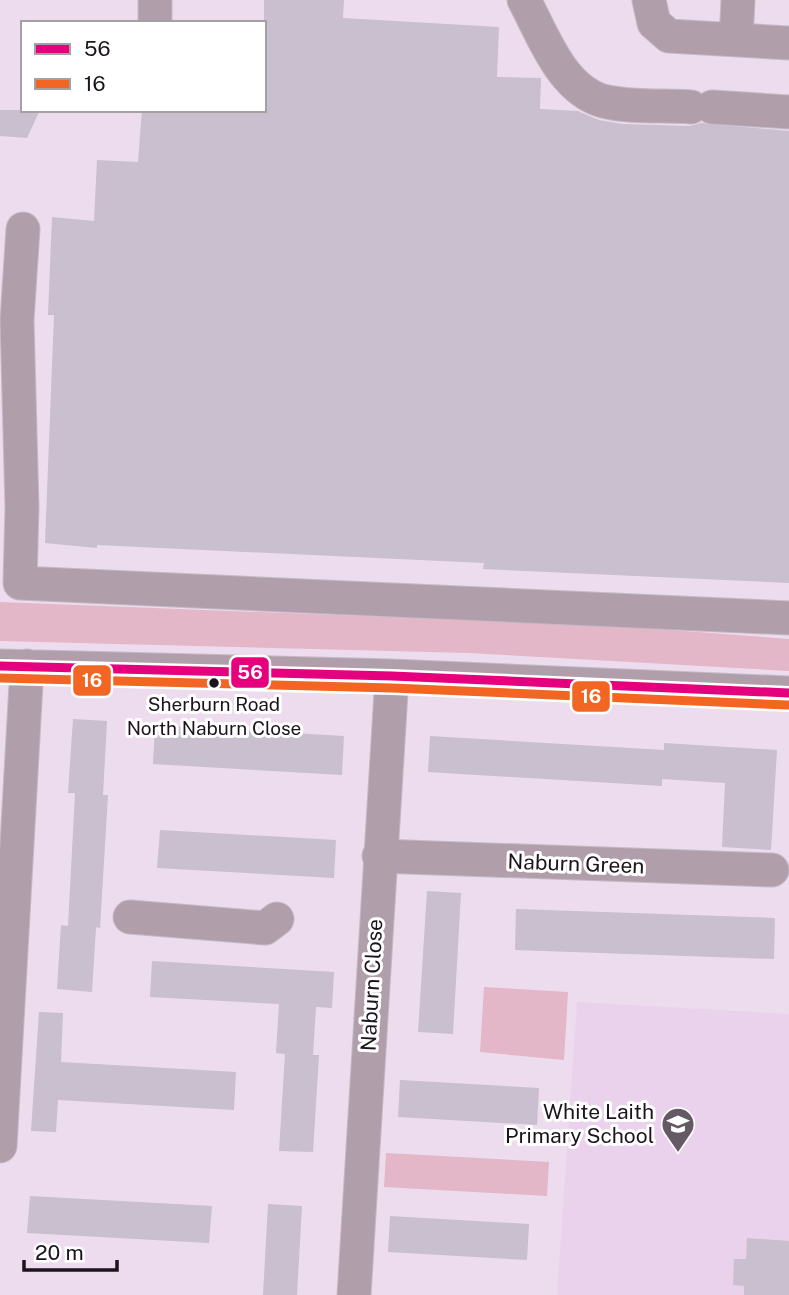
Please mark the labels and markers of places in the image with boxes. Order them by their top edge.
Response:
marker: Sherburn Road North Naburn Close [207,676,221,690]
place label: Sherburn Road North Naburn Close [127,693,301,739]
place label: White Laith Primary School [505,1099,654,1148]
school or university icon: White Laith Primary School [659,1105,697,1154]

